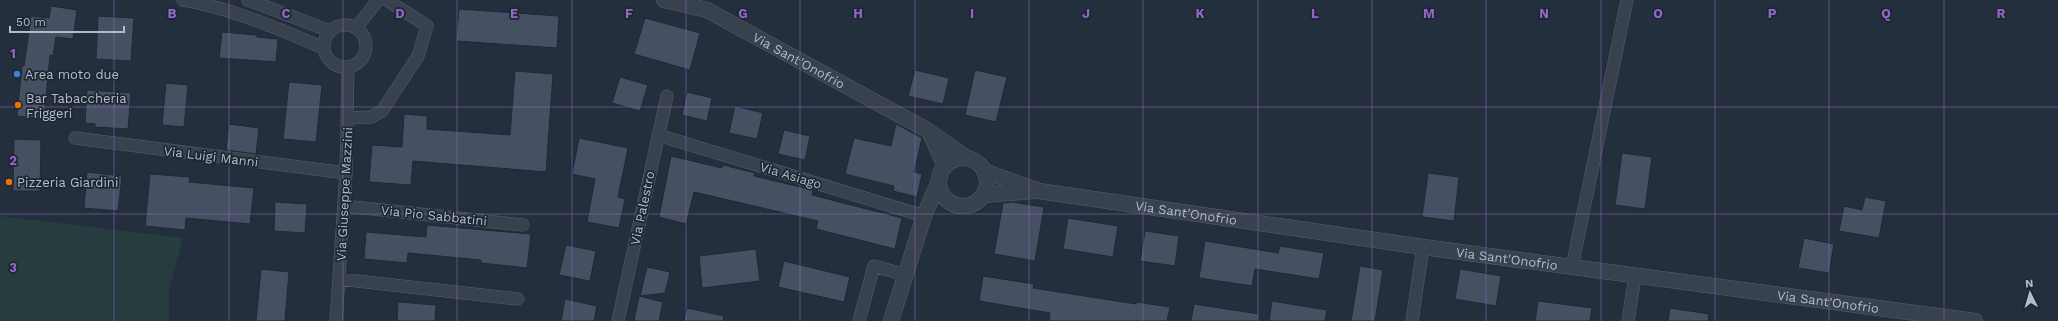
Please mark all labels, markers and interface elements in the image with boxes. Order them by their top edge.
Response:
text: B [168,6,177,21]
text: C [282,6,291,21]
text: D [395,6,405,21]
text: E [510,6,518,21]
text: F [625,6,633,21]
text: G [738,6,748,21]
text: H [853,6,863,21]
text: I [970,6,974,21]
text: J [1082,6,1090,21]
text: K [1195,6,1205,21]
text: L [1311,6,1319,21]
text: M [1423,6,1435,21]
text: N [1539,6,1549,21]
text: O [1653,6,1663,21]
text: P [1768,6,1777,21]
text: Q [1881,6,1891,21]
text: R [1997,6,2006,21]
scale bar [10,8,124,34]
text: 50 m [16,15,46,29]
street label: Via Sant'Onofrio [750,30,848,92]
text: 1 [10,46,16,61]
place label: Area moto due [25,67,119,82]
marker: Area moto due [12,69,22,79]
place label: Bar Tabaccheria Friggeri [26,91,127,121]
marker: Bar Tabaccheria Friggeri [13,100,23,110]
street label: Via Giuseppe Mazzini [334,127,355,261]
street label: Via Luigi Manni [163,143,259,170]
text: 2 [9,153,17,168]
street label: Via Asiago [758,159,824,192]
street label: Via Palestro [627,170,658,247]
place label: Pizzeria Giardini [17,175,118,190]
marker: Pizzeria Giardini [4,177,14,187]
street label: Via Sant'Onofrio [1134,198,1238,228]
street label: Via Pio Sabbatini [380,202,488,229]
street label: Via Sant'Onofrio [1455,244,1559,273]
text: 3 [9,260,17,275]
north arrow [2010,273,2050,313]
text: N [2025,277,2034,290]
street label: Via Sant'Onofrio [1776,288,1880,316]

